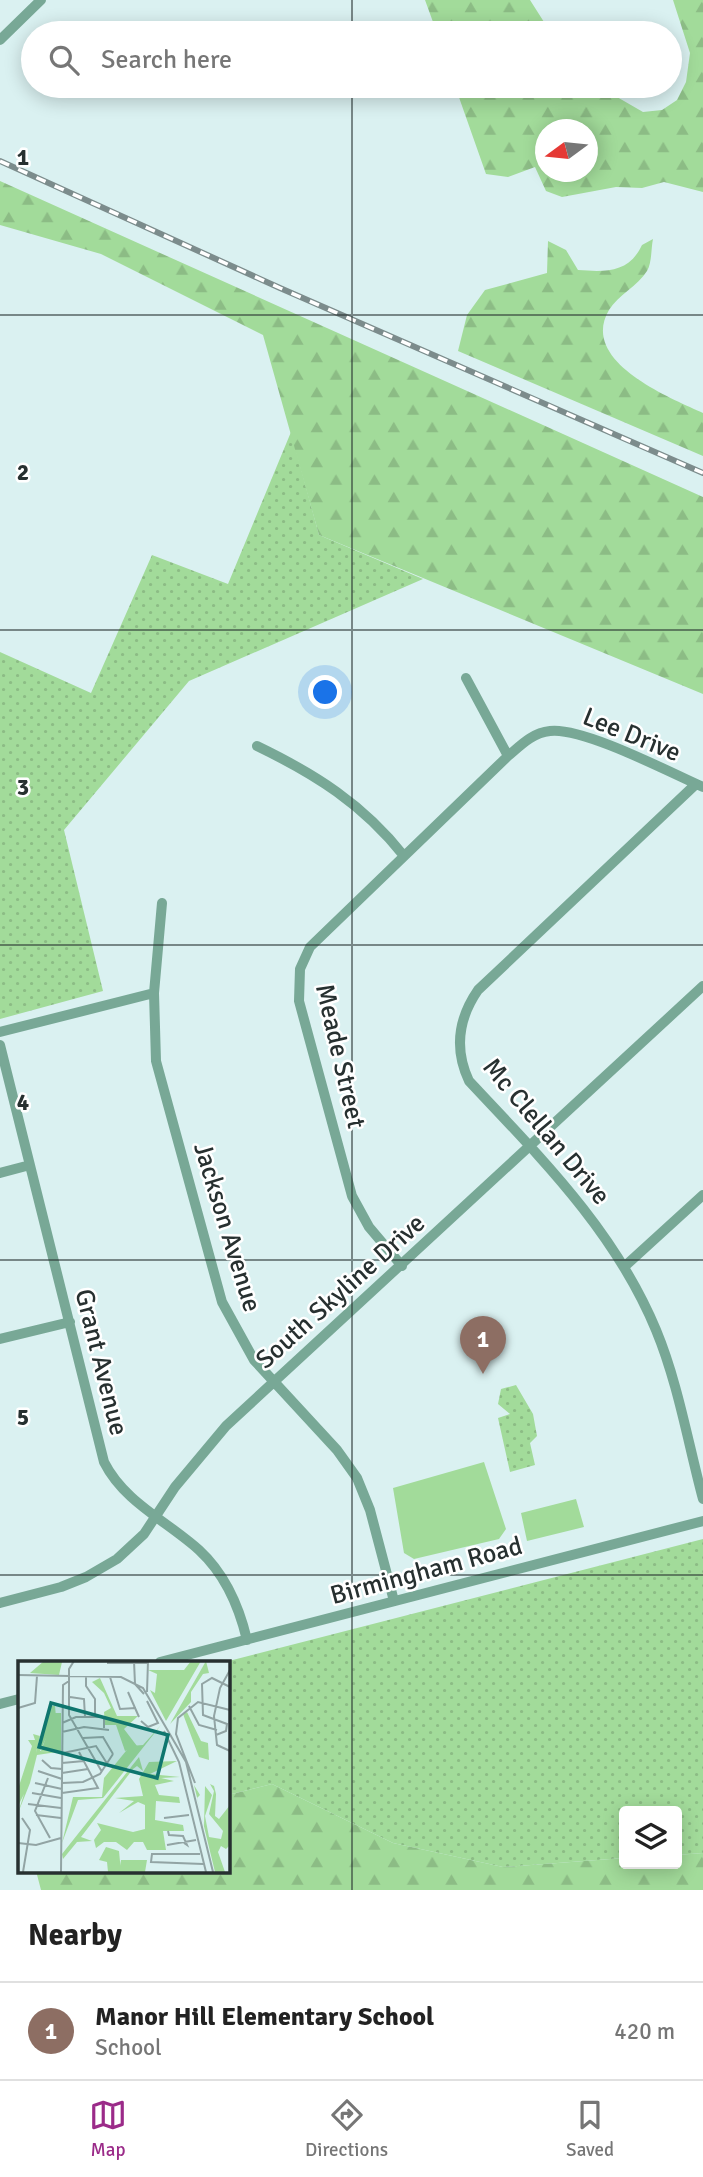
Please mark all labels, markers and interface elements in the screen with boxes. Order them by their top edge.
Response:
search box [21,21,682,98]
icon: search [45,41,83,79]
text: Search here [101,44,232,76]
north arrow [535,119,598,182]
text: 1 [17,143,29,172]
text: 2 [17,458,29,487]
your location [308,675,342,709]
street label: Lee Drive [578,701,685,769]
text: 3 [17,773,29,802]
street label: Meade Street [308,981,372,1132]
street label: Mc Clellan Drive [476,1052,617,1211]
text: 4 [17,1088,29,1117]
street label: Jackson Avenue [186,1139,268,1316]
street label: South Skyline Drive [250,1207,432,1376]
street label: Grant Avenue [67,1286,135,1439]
pin: 1 [460,1316,506,1374]
text: 5 [17,1403,29,1432]
street label: Birmingham Road [327,1530,526,1612]
inset map [18,1661,229,1872]
map controls [619,1806,682,1869]
button: layers [619,1806,682,1869]
text: Nearby [28,1917,122,1954]
text: Manor Hill Elementary School [95,2001,434,2033]
text: 1 [45,2017,57,2046]
text: 420 m [614,2017,675,2046]
text: School [95,2033,162,2062]
tab: Map [89,2096,127,2162]
tab: Directions [305,2096,388,2162]
tab: Saved [566,2096,614,2162]

